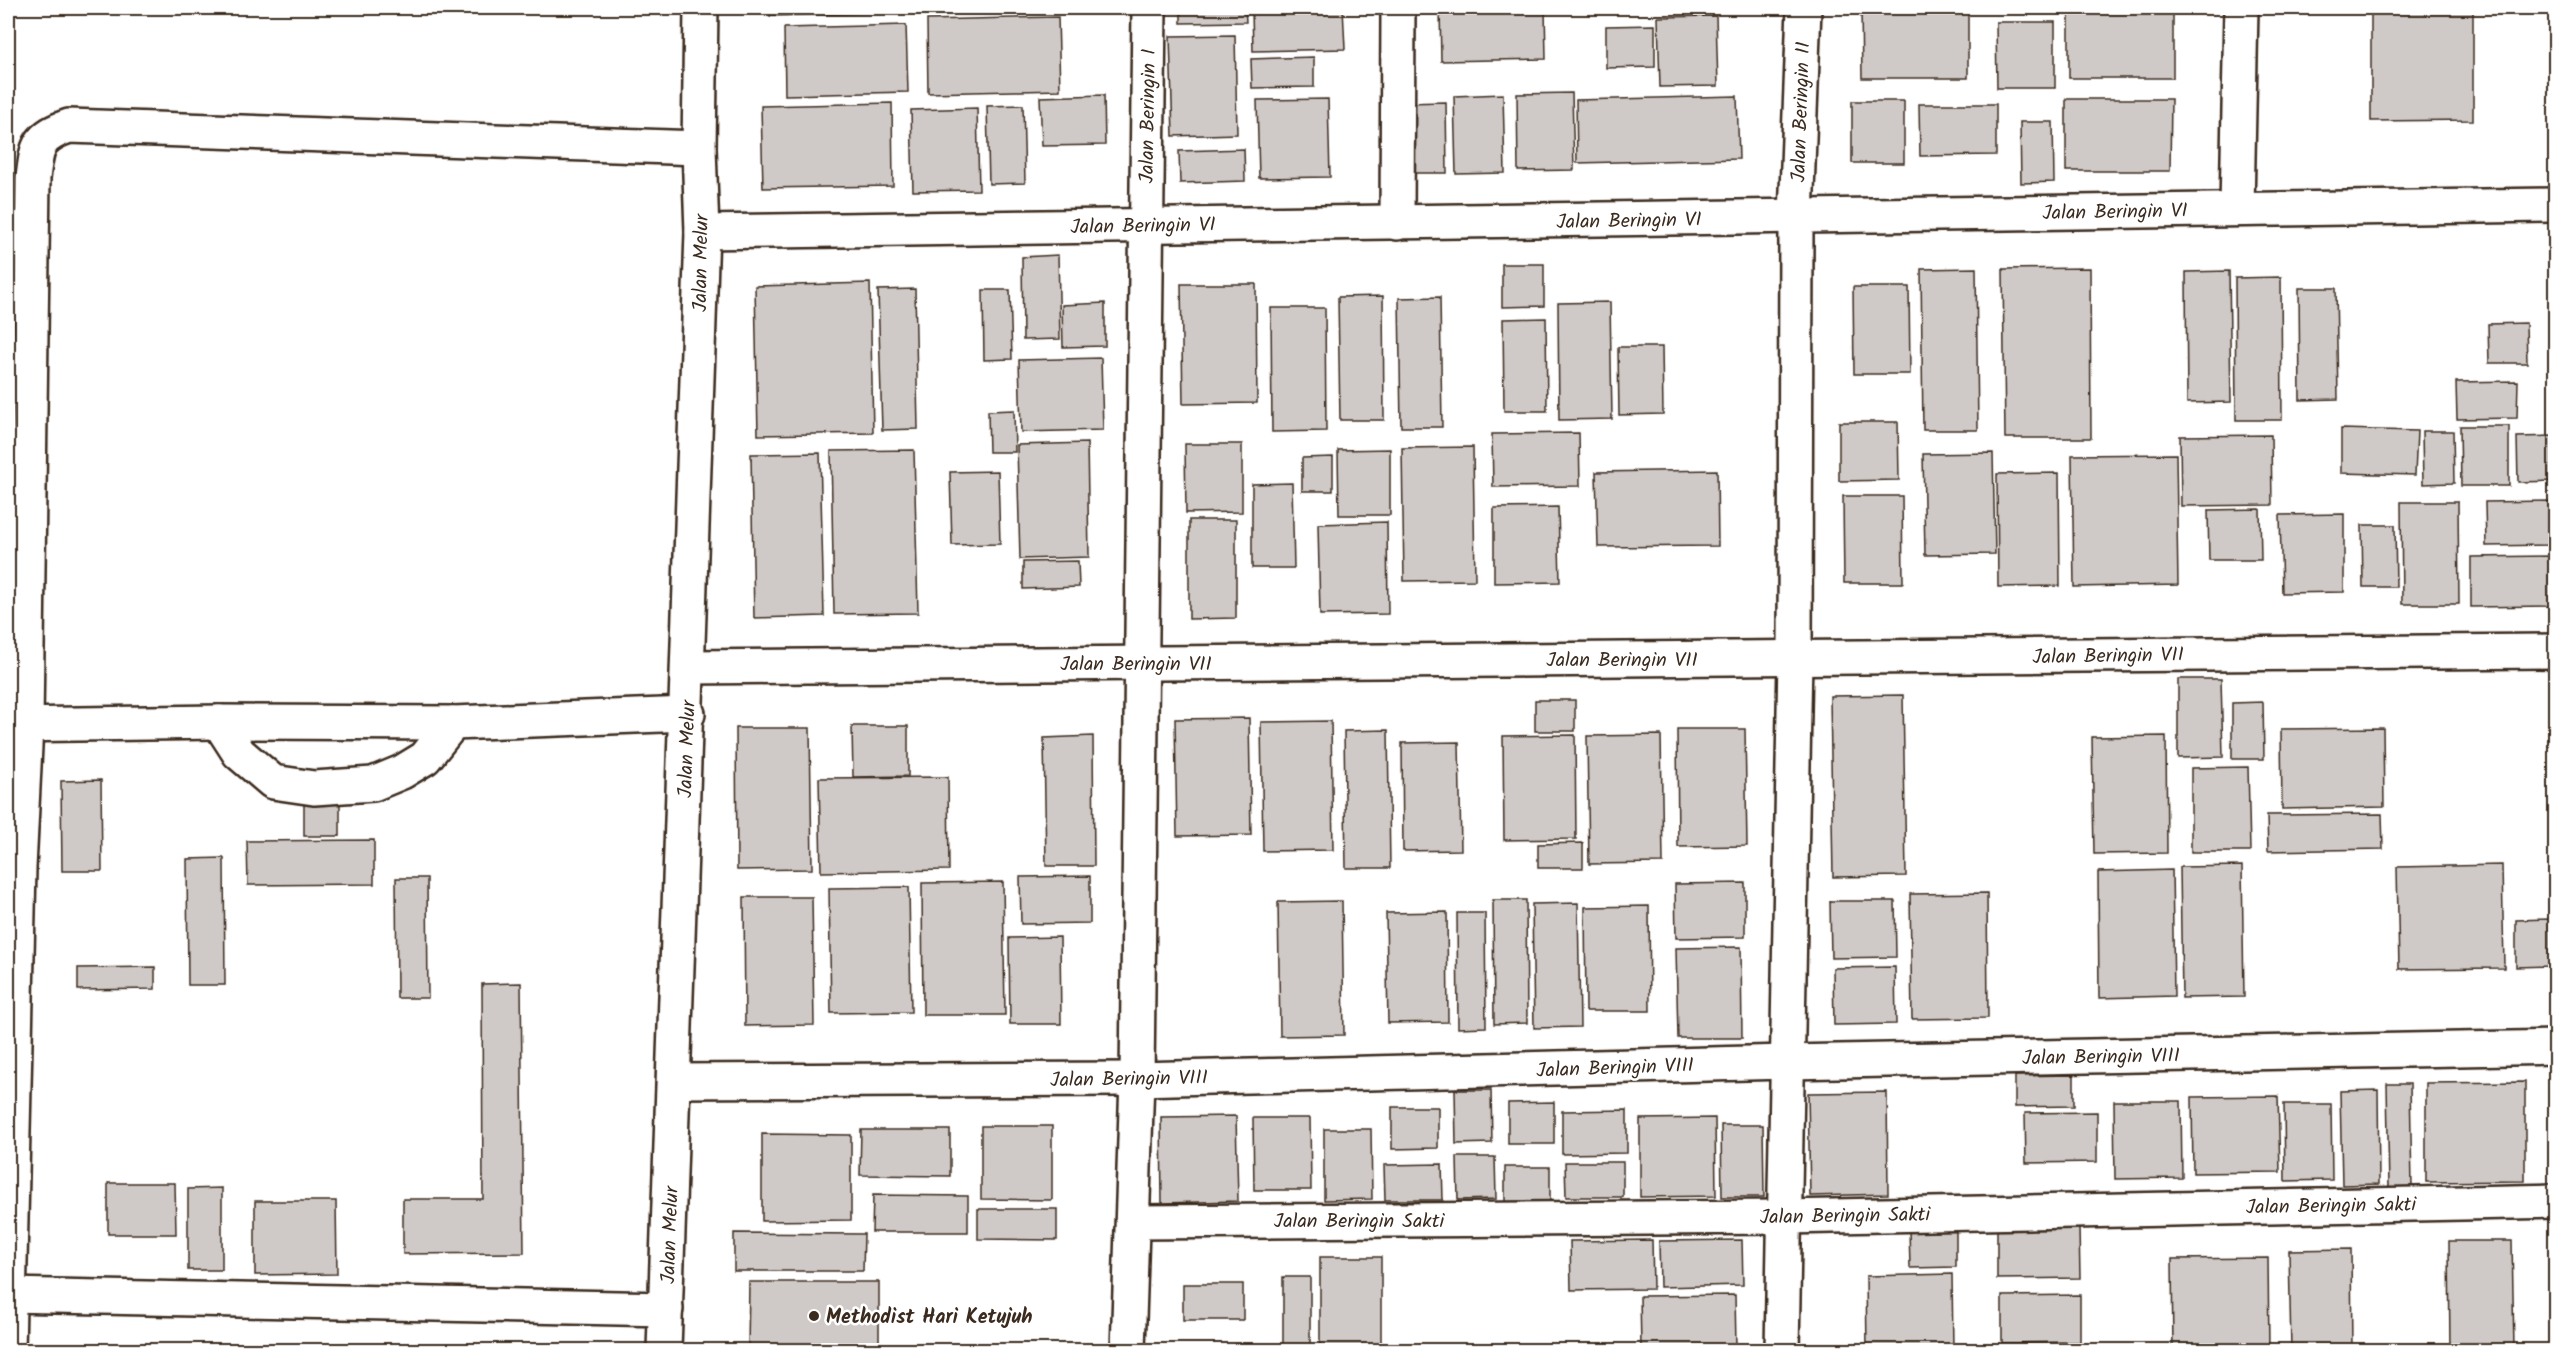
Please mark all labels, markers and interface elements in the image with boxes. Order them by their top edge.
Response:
street label: Jalan Beringin II [1784,41,1820,183]
street label: Jalan Beringin I [1132,48,1166,184]
street label: Jalan Beringin VI [2042,196,2188,230]
street label: Jalan Beringin VI [1556,205,1702,239]
street label: Jalan Beringin VI [1070,210,1216,244]
street label: Jalan Melur [685,213,719,312]
street label: Jalan Beringin VII [2032,640,2184,674]
street label: Jalan Beringin VII [1546,645,1698,677]
street label: Jalan Beringin VII [1060,649,1212,681]
street label: Jalan Melur [670,698,706,798]
street label: Jalan Beringin VIII [2022,1041,2180,1075]
street label: Jalan Beringin VIII [1536,1050,1694,1088]
street label: Jalan Beringin VIII [1050,1063,1208,1097]
street label: Jalan Melur [653,1184,689,1284]
street label: Jalan Beringin Sakti [2246,1189,2418,1224]
street label: Jalan Beringin Sakti [1760,1199,1932,1234]
street label: Jalan Beringin Sakti [1274,1206,1445,1238]
place label: Methodist Hari Ketujuh [826,1302,1032,1334]
marker: Methodist Hari Ketujuh [807,1309,821,1323]

